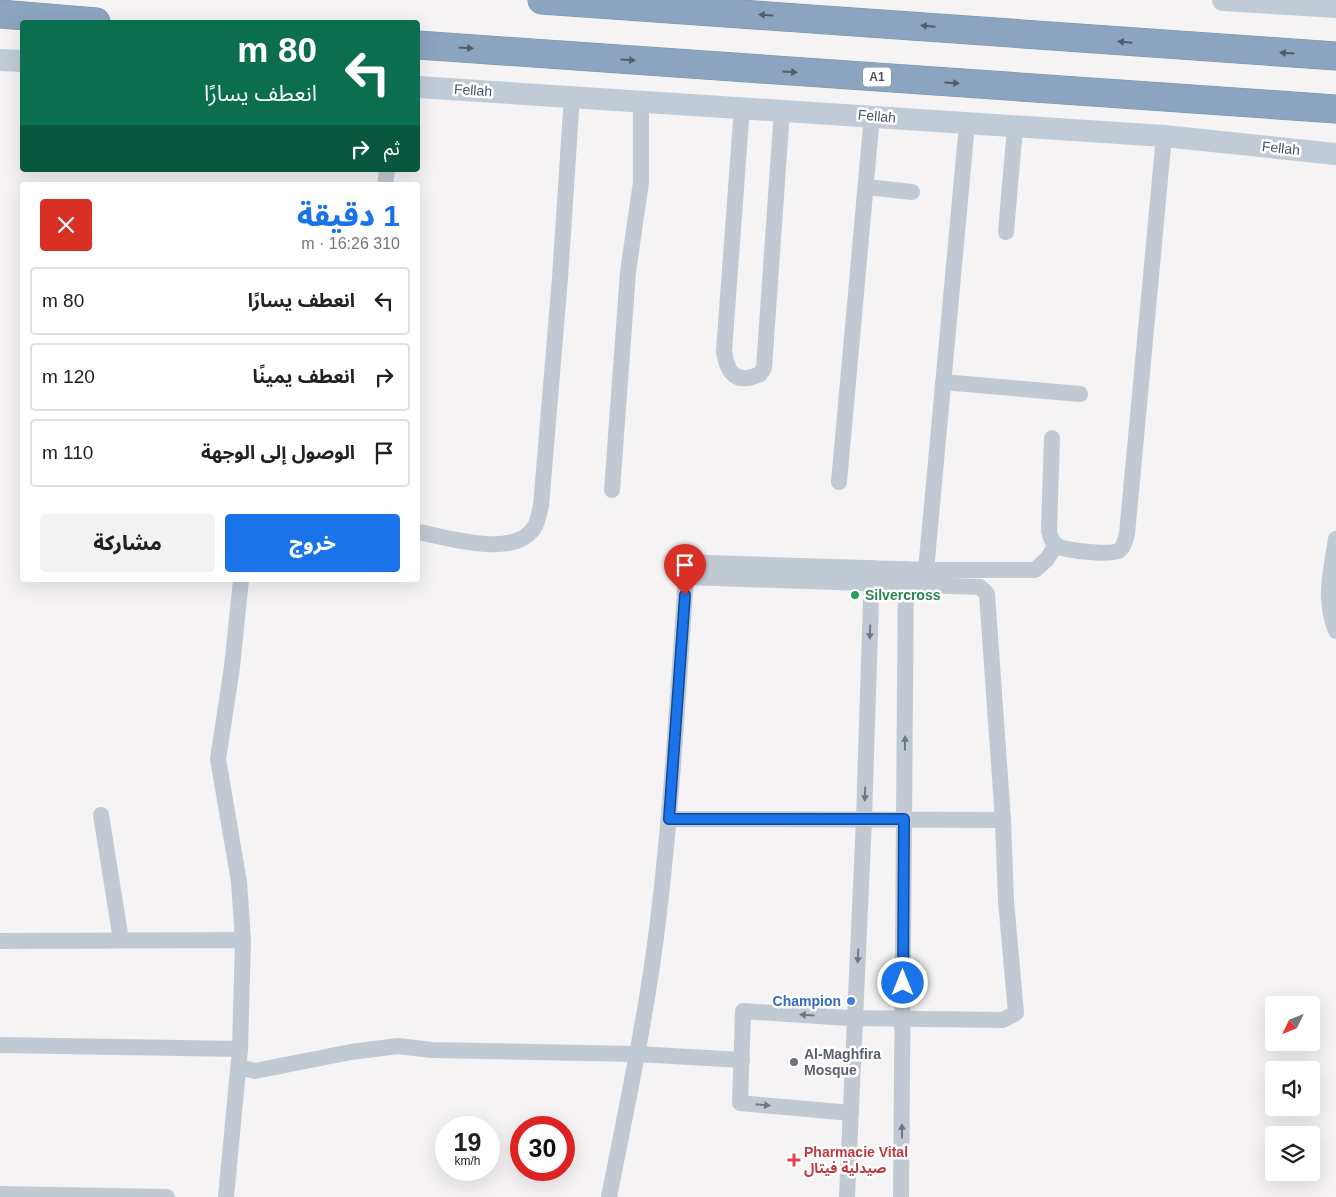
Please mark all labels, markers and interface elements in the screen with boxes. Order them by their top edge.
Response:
one-way arrow [758,10,774,18]
one-way arrow [920,22,936,30]
text: 80 m [237,30,317,69]
one-way arrow [1117,38,1133,46]
icon: left [335,40,400,105]
one-way arrow [458,45,474,53]
one-way arrow [1279,48,1295,56]
one-way arrow [621,56,637,64]
one-way arrow [783,68,799,76]
road number: A1 [863,68,891,86]
one-way arrow [945,79,961,87]
text: انعطف يسارًا [204,81,317,106]
street label: Fellah [453,81,493,99]
street label: Fellah [857,106,897,126]
icon: right [346,135,374,163]
text: ثم [384,138,400,159]
street label: Fellah [1261,138,1301,158]
button: close [40,199,92,251]
text: 1 دقيقة [297,199,400,232]
text: 310 m · 16:26 [301,235,400,252]
icon: left [370,287,398,315]
text: 80 m [42,290,84,311]
text: انعطف يسارًا [248,290,355,311]
icon: right [370,363,398,391]
text: 120 m [42,366,95,387]
text: انعطف يمينًا [253,366,355,387]
icon: arrive [370,439,398,467]
text: 110 m [42,442,93,463]
text: الوصول إلى الوجهة [201,442,355,463]
button: مشاركة [40,514,215,572]
button: خروج [225,514,400,572]
pin [664,544,706,595]
icon: arrive [671,551,699,579]
place label: Silvercross [865,587,941,603]
marker: Silvercross [849,589,861,601]
one-way arrow [866,624,874,640]
one-way arrow [901,735,909,751]
one-way arrow [861,786,869,802]
one-way arrow [854,949,862,965]
position arrow [876,956,928,1008]
place label: Champion [773,993,841,1009]
marker: Champion [845,995,857,1007]
north arrow [1265,996,1320,1051]
map controls [1265,996,1320,1181]
one-way arrow [798,1011,814,1019]
place label: Al-Maghfira Mosque [804,1046,881,1078]
marker: Al-Maghfira Mosque [788,1056,800,1068]
button: sound [1265,1061,1320,1116]
one-way arrow [755,1101,771,1109]
speed limit sign: 30 [510,1116,575,1181]
one-way arrow [898,1123,906,1139]
button: layers [1265,1126,1320,1181]
text: 19 [454,1128,481,1156]
place label: Pharmacie Vital صيدلية فيتال [804,1144,908,1177]
text: km/h [454,1154,481,1168]
marker: Pharmacie Vital صيدلية فيتال [788,1154,800,1166]

